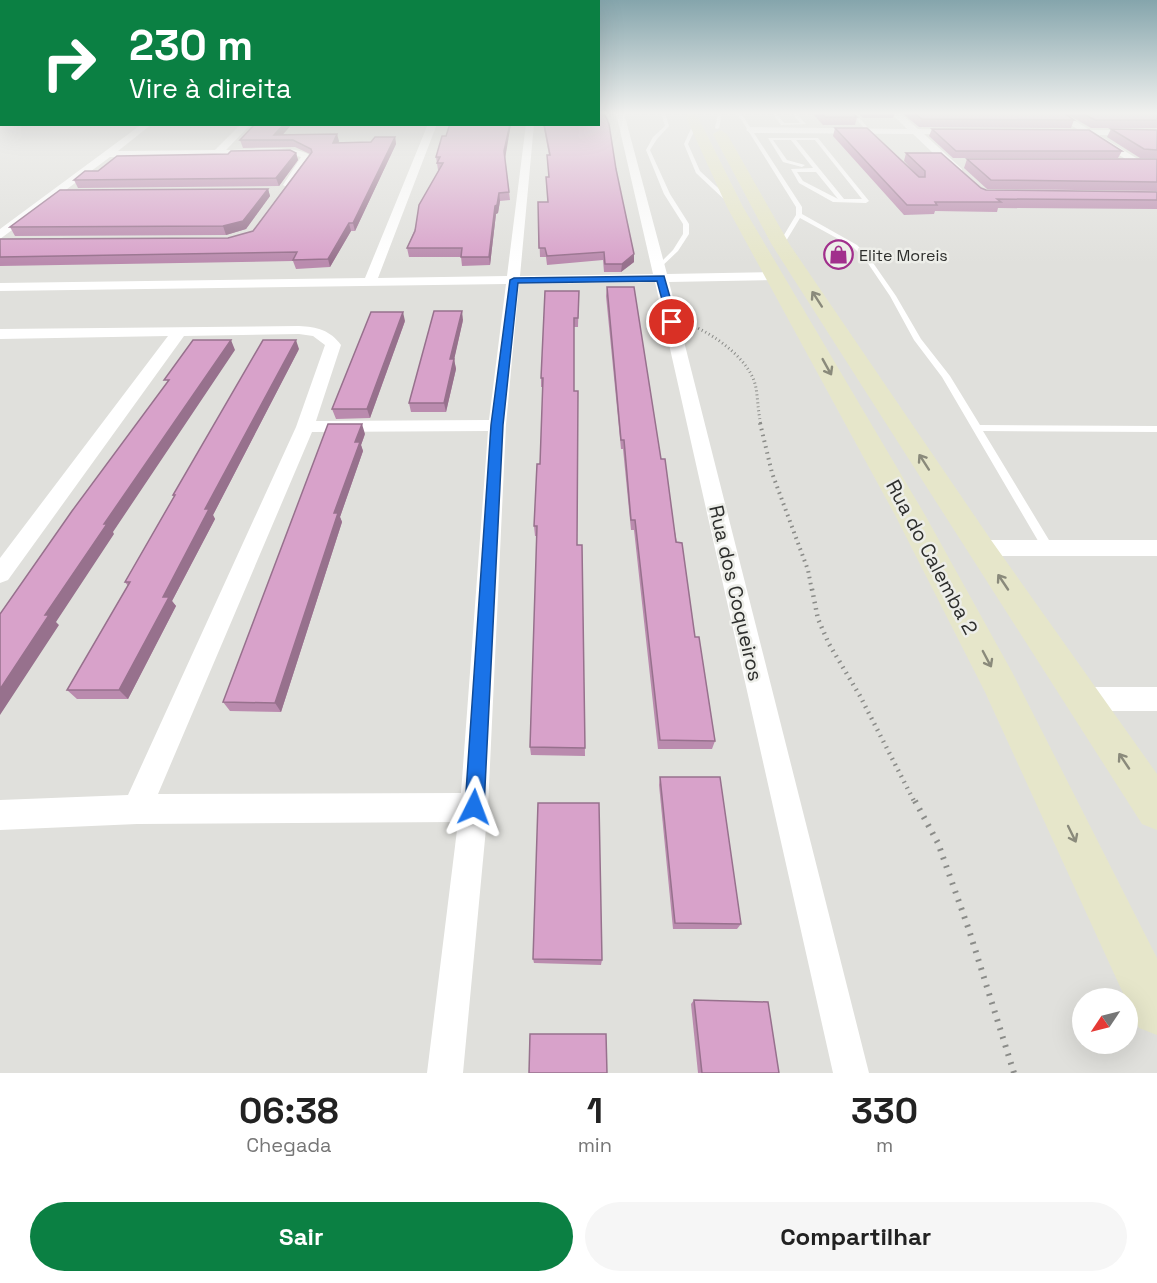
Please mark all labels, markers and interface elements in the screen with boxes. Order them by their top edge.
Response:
text: 230 m [129,19,253,72]
icon: right [30,24,108,102]
text: Vire à direita [129,71,292,106]
shop icon: Elite Moreis [822,239,854,271]
place label: Elite Moreis [859,245,948,266]
one-way arrow [811,292,823,308]
pin [646,296,697,347]
icon: arrive [655,305,688,338]
one-way arrow [821,358,833,375]
one-way arrow [918,455,930,471]
street label: Rua do Calemba 2 [880,475,984,639]
street label: Rua dos Coqueiros [703,503,769,683]
one-way arrow [997,574,1009,590]
one-way arrow [981,650,993,667]
one-way arrow [1118,753,1130,769]
position arrow [442,775,506,839]
one-way arrow [1067,825,1079,843]
north arrow [1072,988,1138,1054]
map controls [1072,988,1138,1054]
text: 06:38 [239,1088,339,1134]
text: 1 [587,1088,603,1134]
text: 330 [851,1088,918,1134]
text: Chegada [246,1132,332,1158]
text: min [578,1132,612,1158]
text: m [876,1132,893,1158]
button: Sair [30,1202,573,1271]
button: Compartilhar [585,1202,1127,1271]

